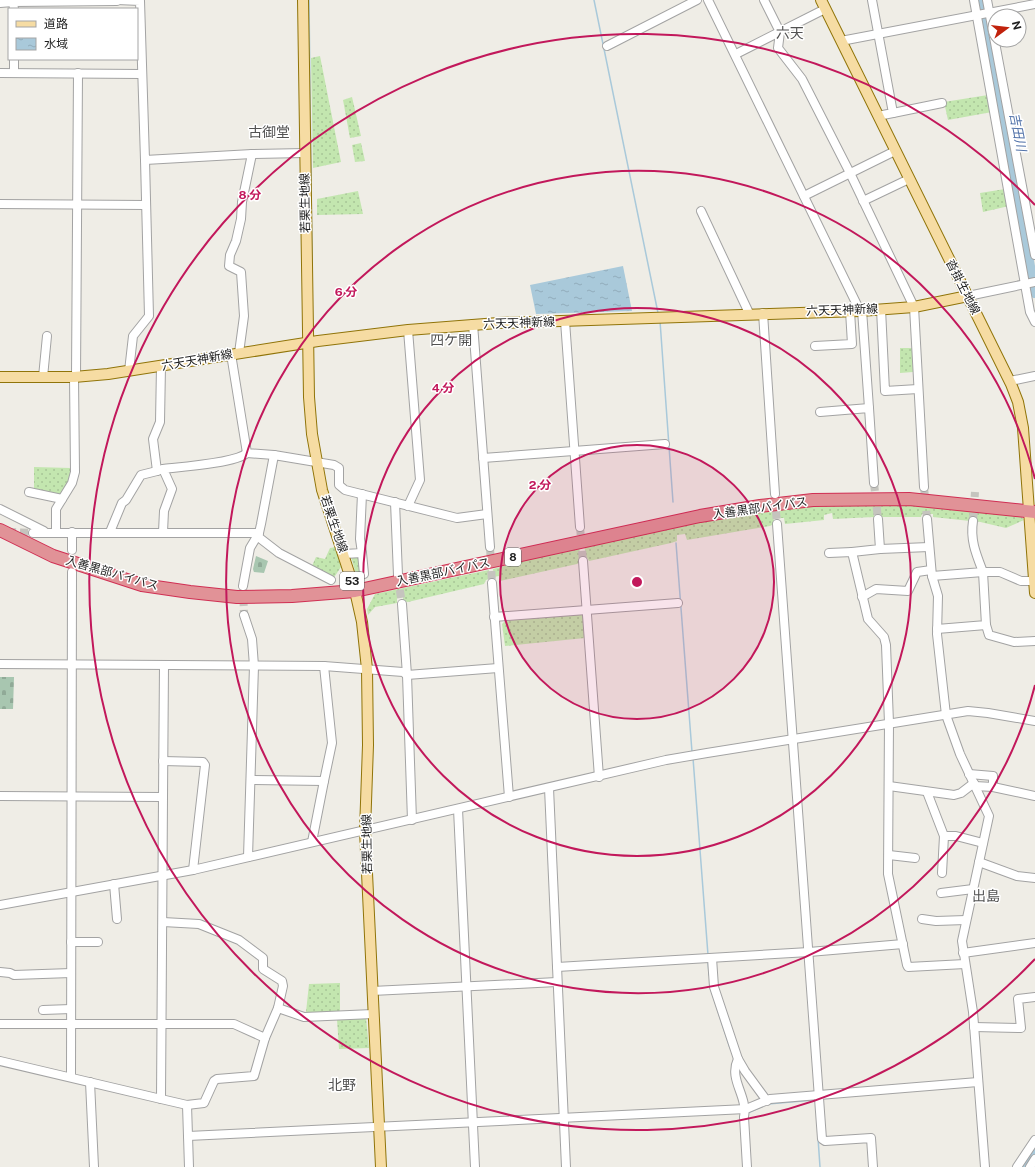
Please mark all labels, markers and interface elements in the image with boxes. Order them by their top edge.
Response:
legend [8,8,138,60]
north arrow [987,8,1027,48]
text: 道路 [44,17,68,31]
text: N [1010,20,1024,31]
district label: 六天 [776,25,804,41]
text: 水域 [44,37,68,51]
water label: 吉田川 [1007,111,1029,155]
district label: 古御堂 [248,124,290,140]
street label: 若栗生地線 [297,173,313,233]
text: 8 分 [239,188,261,202]
street label: 沓掛生地線 [943,257,983,317]
text: 6 分 [335,285,357,299]
street label: 六天天神新線 [806,302,878,318]
street label: 六天天神新線 [483,315,555,331]
district label: 四ケ開 [430,332,472,348]
street label: 六天天神新線 [160,347,234,373]
text: 4 分 [432,381,454,395]
text: 2 分 [529,478,551,492]
street label: 若栗生地線 [318,493,350,555]
street label: 入善黒部バイパス [712,494,808,522]
road number: 8 [505,548,521,566]
street label: 入善黒部バイパス [64,553,160,593]
street label: 入善黒部バイパス [395,555,491,589]
road number: 53 [340,572,364,590]
centre of rings [630,575,644,589]
street label: 若栗生地線 [359,814,375,874]
district label: 出島 [972,888,1000,904]
district label: 北野 [328,1077,356,1093]

